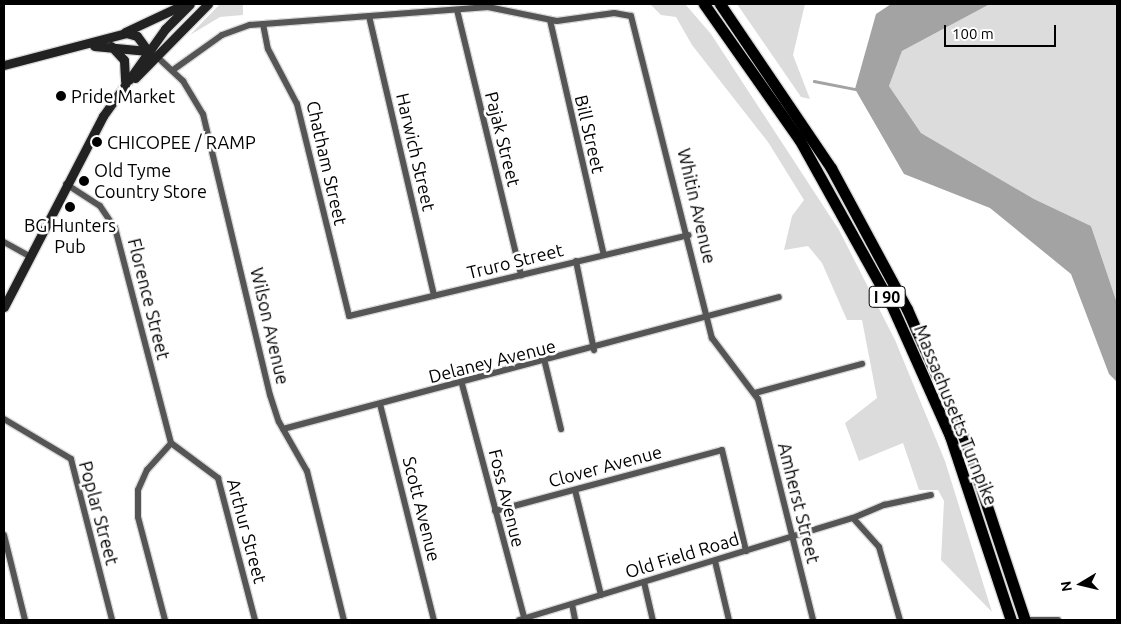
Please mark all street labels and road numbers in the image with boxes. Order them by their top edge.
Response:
street label: Pajak Street [481,89,525,189]
street label: Harwich Street [392,91,440,213]
street label: Bill Street [571,93,609,175]
street label: Chatham Street [302,99,352,227]
street label: Whitin Avenue [673,146,721,266]
street label: Florence Street [123,236,175,362]
street label: Truro Street [465,239,565,283]
street label: Wilson Avenue [246,265,294,387]
road number: I 90 [868,284,906,310]
street label: Massachusetts Turnpike [910,321,1002,509]
street label: Delaney Avenue [426,335,558,387]
street label: Clover Avenue [546,440,664,492]
street label: Amherst Street [774,440,824,566]
street label: Foss Avenue [484,447,530,549]
street label: Scott Avenue [399,454,445,564]
street label: Poplar Street [75,459,123,567]
street label: Arthur Street [223,476,271,586]
street label: Old Field Road [622,527,742,583]

